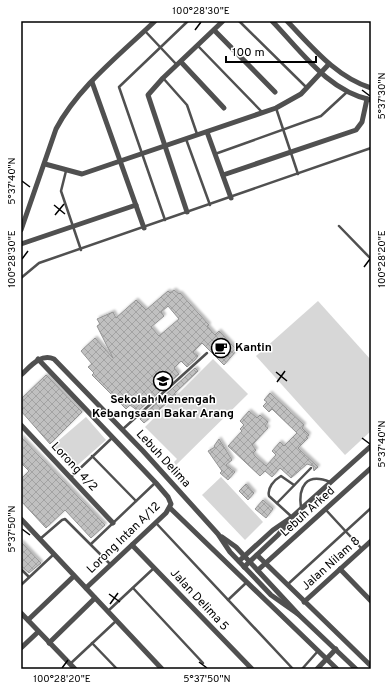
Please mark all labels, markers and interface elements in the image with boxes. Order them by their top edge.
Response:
text: 100°28'30"E [172,5,230,18]
scale bar [226,38,316,64]
text: 100 m [232,45,265,61]
text: 5°37'30"N [376,72,389,120]
text: 5°37'40"N [6,157,19,205]
text: 100°28'30"E [6,230,19,288]
text: 100°28'20"E [376,230,389,288]
cafe icon: Kantin [210,337,232,359]
place label: Kantin [235,340,272,356]
school or university icon: Sekolah Menengah Kebangsaan Bakar Arang [152,370,174,392]
place label: Sekolah Menengah Kebangsaan Bakar Arang [92,392,234,422]
text: 5°37'40"N [376,420,389,468]
street label: Lebuh Delima [132,427,194,491]
street label: Lorong 4/2 [47,439,101,495]
street label: Lebuh Arked [277,483,339,541]
street label: Lorong Intan A/12 [84,499,164,577]
text: 5°37'50"N [6,505,19,553]
street label: Jalan Nilam 8 [298,533,364,595]
street label: Jalan Delima 5 [166,565,232,635]
text: 100°28'20"E [33,673,91,686]
text: 5°37'50"N [183,673,231,686]

